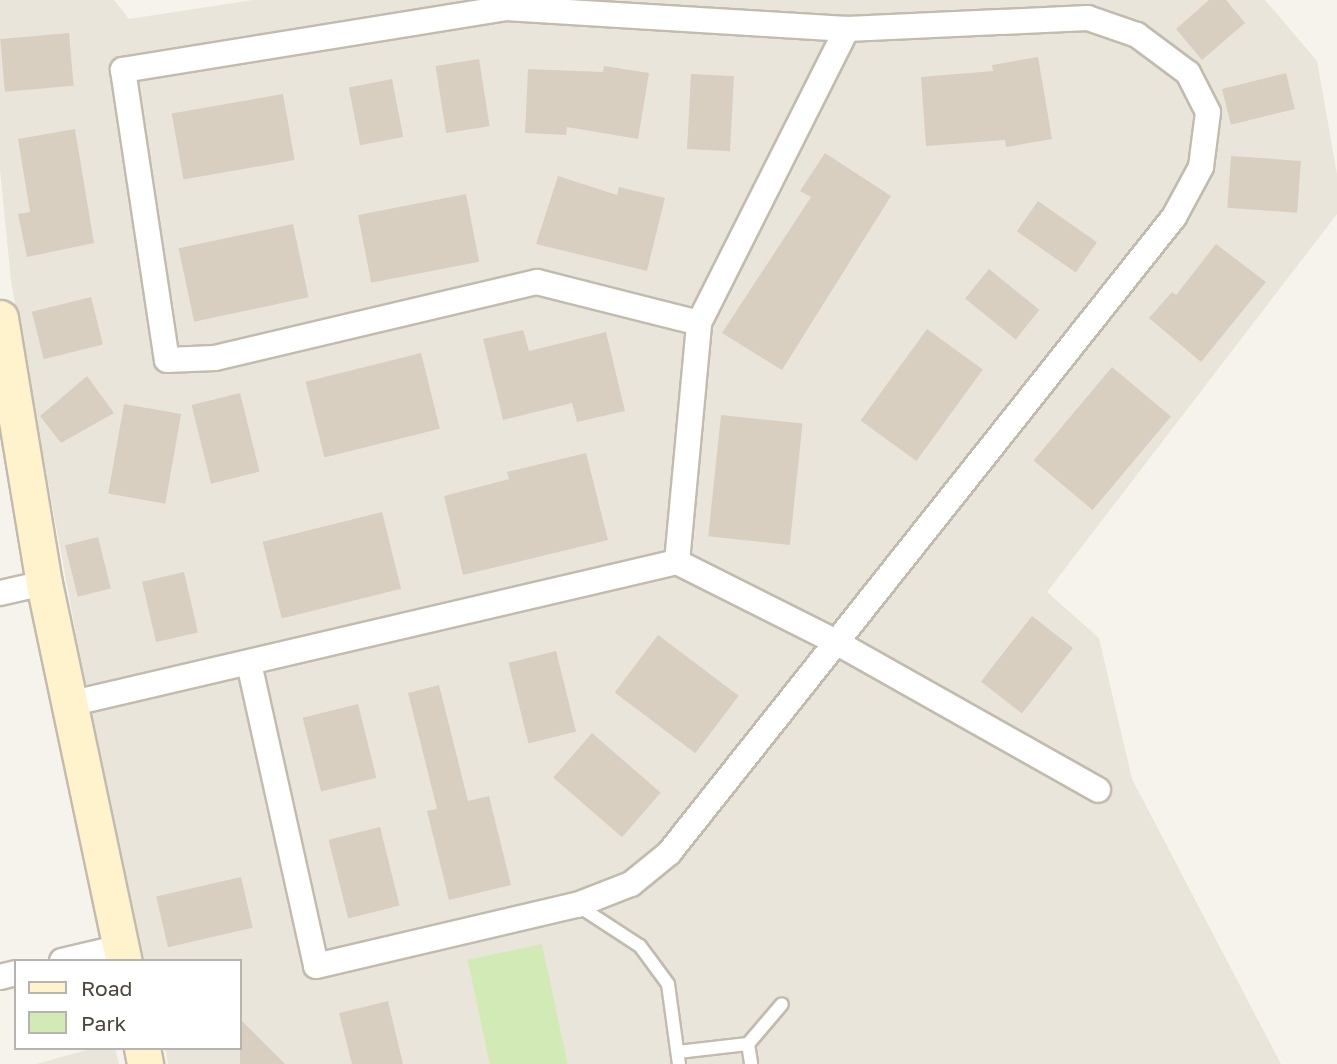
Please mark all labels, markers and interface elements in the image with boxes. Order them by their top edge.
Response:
legend [14,959,242,1050]
text: Road [81,975,132,1001]
text: Park [81,1010,126,1036]

